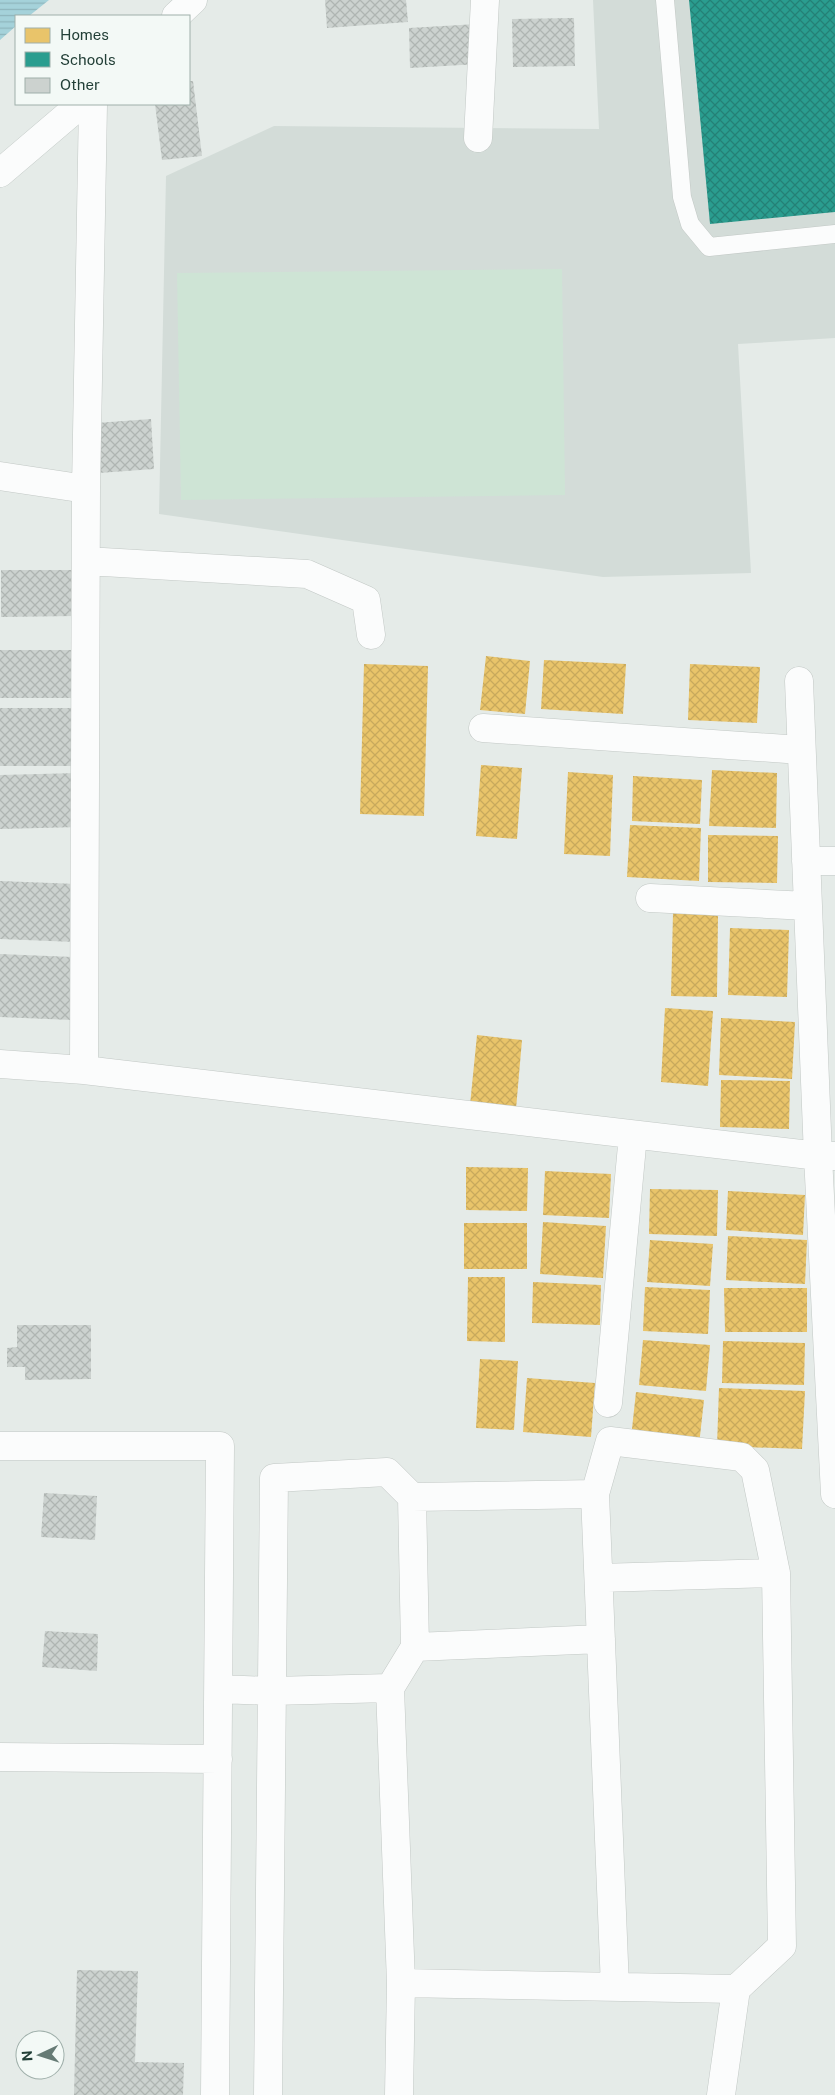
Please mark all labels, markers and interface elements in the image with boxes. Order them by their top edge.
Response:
legend [15,15,190,105]
text: Homes [60,26,109,43]
text: Schools [60,51,116,68]
text: Other [60,76,100,93]
north arrow [15,2030,65,2080]
text: N [19,2050,35,2062]

